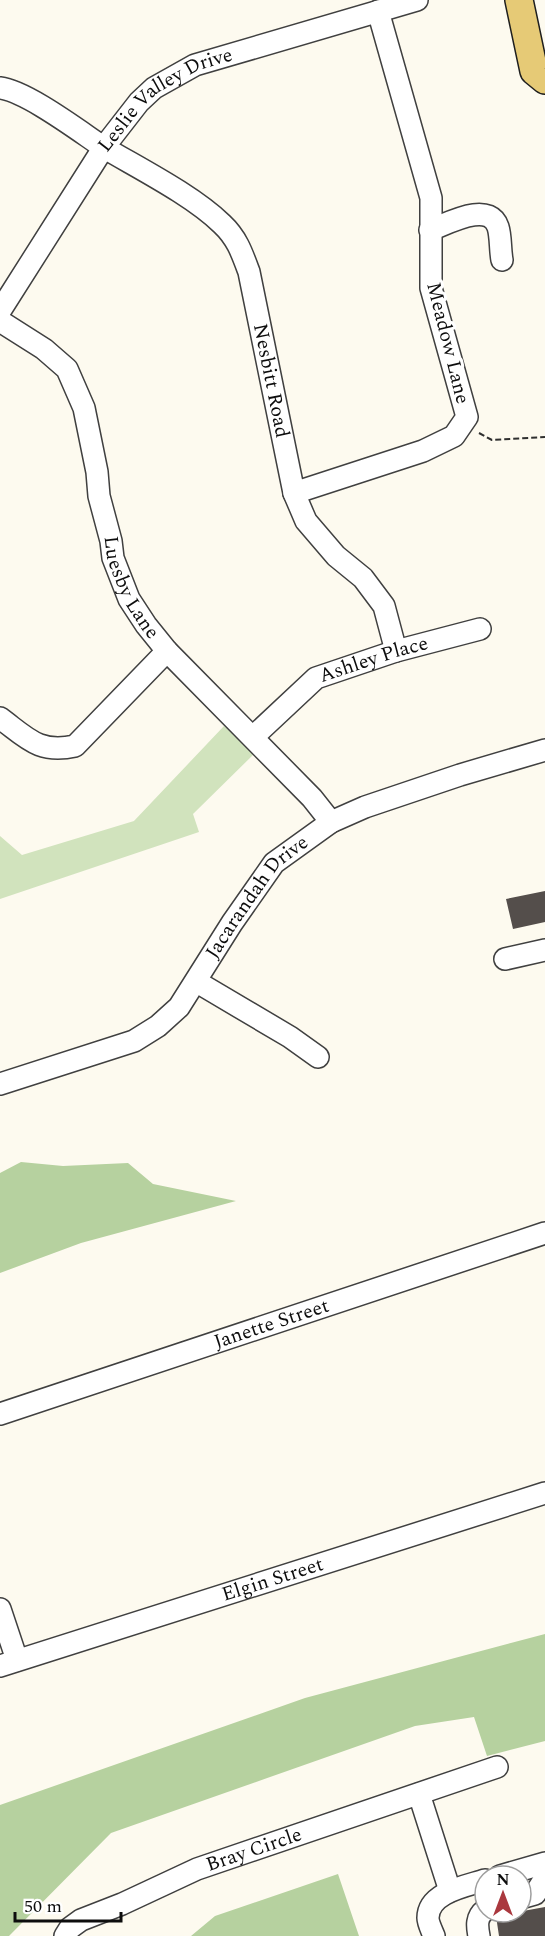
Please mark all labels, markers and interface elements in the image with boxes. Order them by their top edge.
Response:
street label: Leslie Valley Drive [90,40,236,159]
street label: Meadow Lane [418,279,478,407]
street label: Nesbitt Road [245,321,297,440]
street label: Luesby Lane [96,534,167,646]
street label: Ashley Place [315,628,431,691]
street label: Jacarandah Drive [198,828,315,965]
street label: Janette Street [210,1291,333,1357]
street label: Elgin Street [218,1549,327,1610]
street label: Bray Circle [202,1819,306,1880]
north arrow [473,1864,533,1924]
text: N [496,1868,510,1892]
scale bar [15,1885,122,1923]
text: 50 m [24,1893,62,1920]

